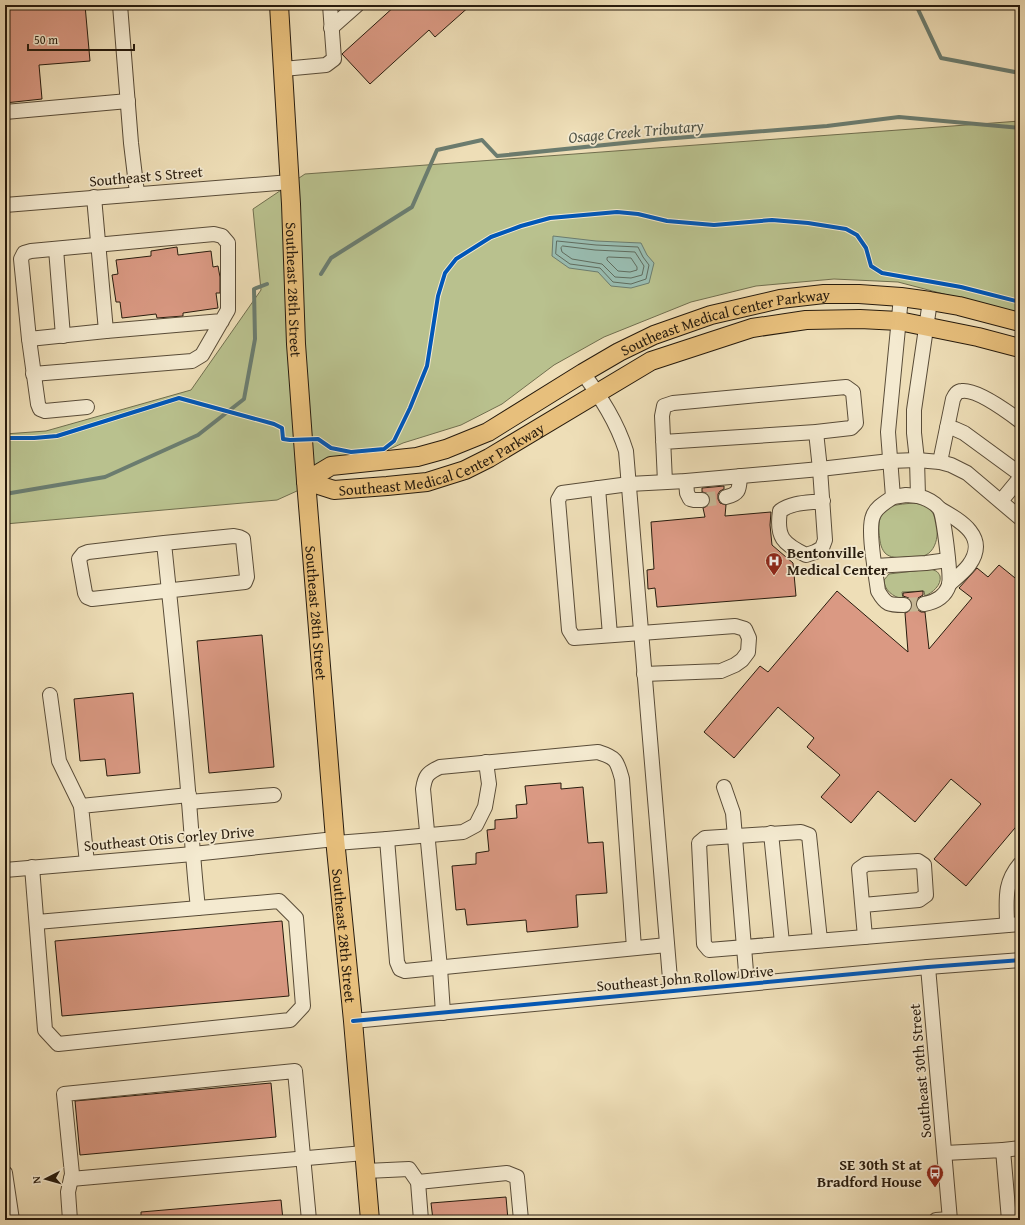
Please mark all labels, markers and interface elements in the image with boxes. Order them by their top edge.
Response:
scale bar [28,26,134,52]
text: 50 m [34,31,58,48]
water label: Osage Creek Tributary [567,113,705,149]
street label: Southeast S Street [88,161,204,191]
street label: Southeast 28th Street [281,222,307,359]
street label: Southeast Medical Center Parkway [617,284,831,360]
street label: Southeast Medical Center Parkway [338,417,548,500]
place label: Bentonville Medical Center [787,542,888,580]
street label: Southeast 28th Street [301,545,333,682]
hospital icon: Bentonville Medical Center [764,551,784,576]
street label: Southeast Otis Corley Drive [83,820,255,856]
street label: Southeast 28th Street [327,867,362,1004]
street label: Southeast John Rollow Drive [596,960,774,996]
street label: Southeast 30th Street [904,1002,936,1139]
place label: SE 30th St at Bradford House [817,1154,922,1192]
north arrow [26,1159,66,1199]
bus stop icon: SE 30th St at Bradford House [925,1163,945,1188]
text: N [28,1175,44,1185]

